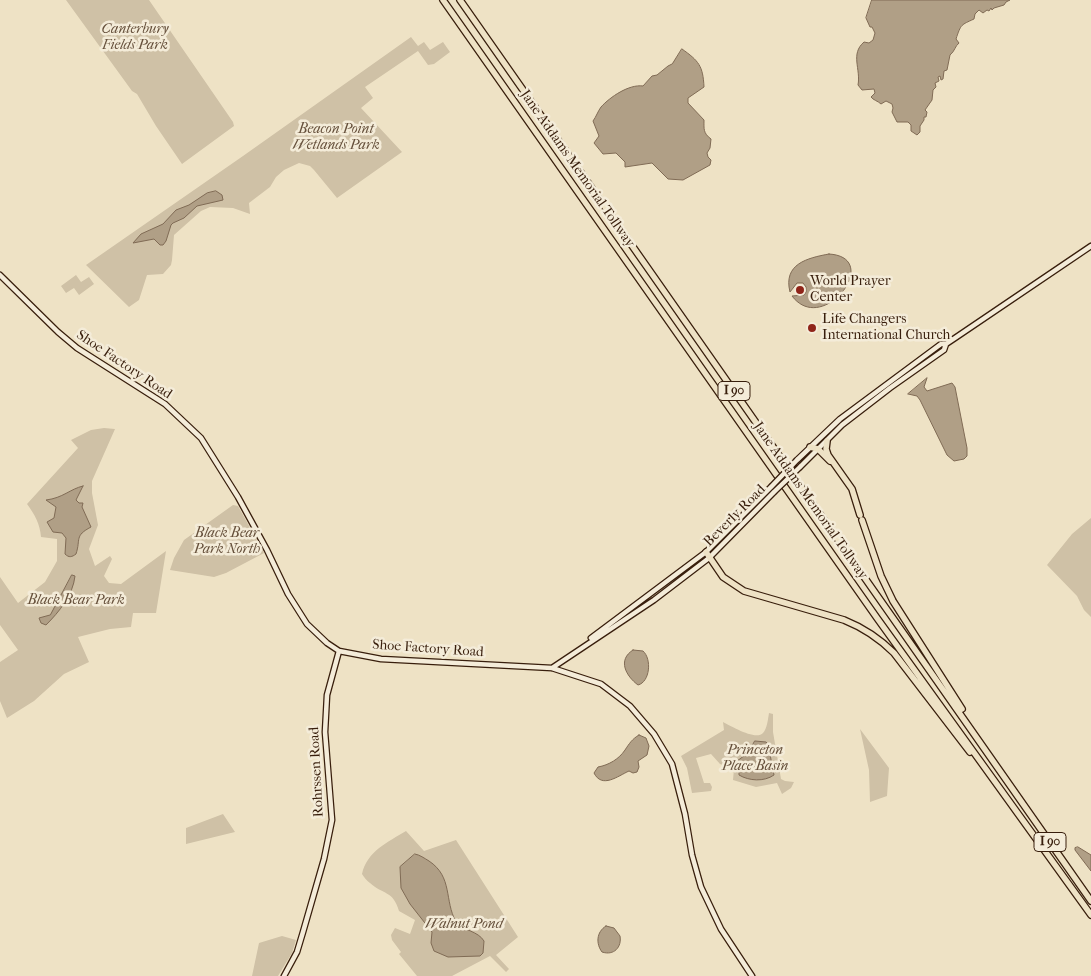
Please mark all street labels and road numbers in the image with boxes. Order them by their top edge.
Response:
street label: Jane Addams Memorial Tollway [516,87,638,251]
street label: Shoe Factory Road [73,327,175,403]
road number: I 90 [718,382,750,401]
street label: Jane Addams Memorial Tollway [749,419,871,583]
street label: Beverly Road [701,482,769,550]
street label: Shoe Factory Road [372,637,484,661]
street label: Rohrssen Road [306,726,328,818]
road number: I 90 [1034,832,1066,852]

